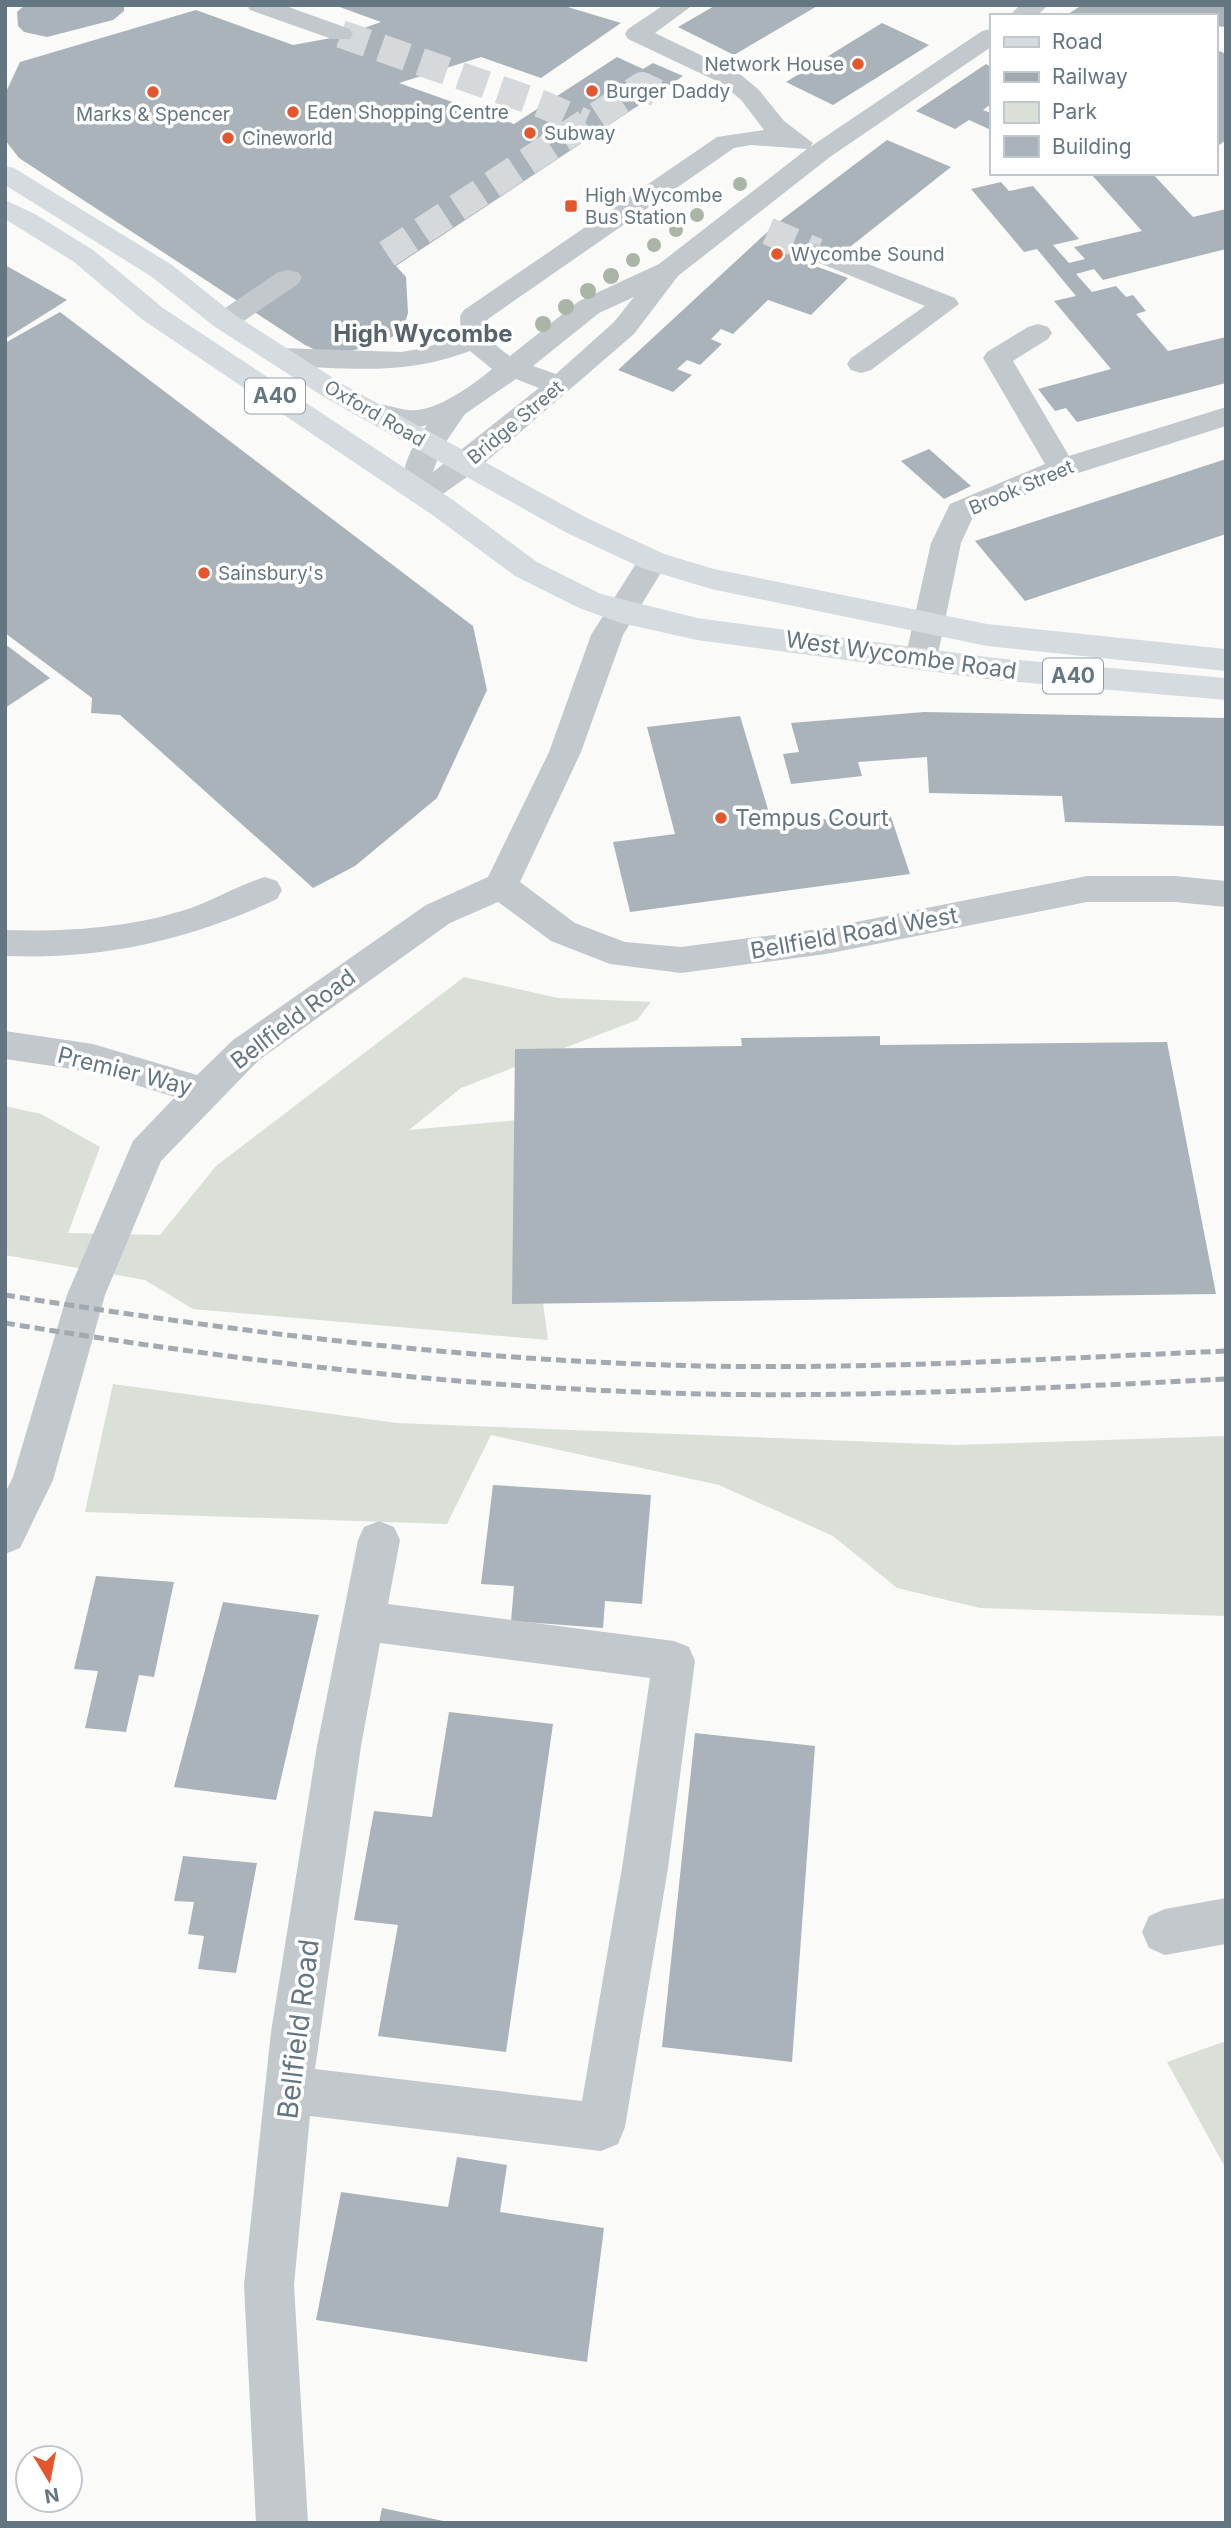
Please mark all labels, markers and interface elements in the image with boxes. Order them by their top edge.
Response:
legend [990,14,1217,175]
text: Road [1052,29,1103,54]
place label: Network House [704,53,844,76]
marker: Network House [850,56,866,72]
text: Railway [1052,64,1128,89]
place label: Burger Daddy [606,80,730,103]
marker: Burger Daddy [584,83,600,99]
marker: Marks & Spencer [145,84,161,100]
text: Park [1052,99,1097,124]
place label: Eden Shopping Centre [307,101,509,124]
place label: Marks & Spencer [76,103,230,126]
marker: Eden Shopping Centre [285,104,301,120]
place label: Subway [544,122,616,145]
marker: Subway [522,125,538,141]
place label: Cineworld [242,127,333,150]
marker: Cineworld [220,130,236,146]
text: Building [1052,134,1132,159]
place label: High Wycombe Bus Station [585,184,723,229]
marker: High Wycombe Bus Station [563,198,579,214]
place label: Wycombe Sound [791,243,945,266]
marker: Wycombe Sound [769,246,785,262]
district label: High Wycombe [333,319,513,348]
street label: Oxford Road [320,375,429,452]
street label: Bridge Street [463,376,568,469]
road number: A40 [245,378,305,414]
street label: Brook Street [965,455,1077,520]
place label: Sainsbury's [218,562,323,585]
marker: Sainsbury's [196,565,212,581]
street label: West Wycombe Road [784,625,1018,685]
road number: A40 [1043,658,1103,694]
place label: Tempus Court [735,804,889,832]
marker: Tempus Court [713,810,729,826]
street label: Bellfield Road West [748,901,960,965]
street label: Bellfield Road [225,963,361,1075]
street label: Premier Way [55,1041,195,1101]
street label: Bellfield Road [270,1937,326,2121]
north arrow [14,2444,84,2514]
text: N [43,2483,61,2508]

